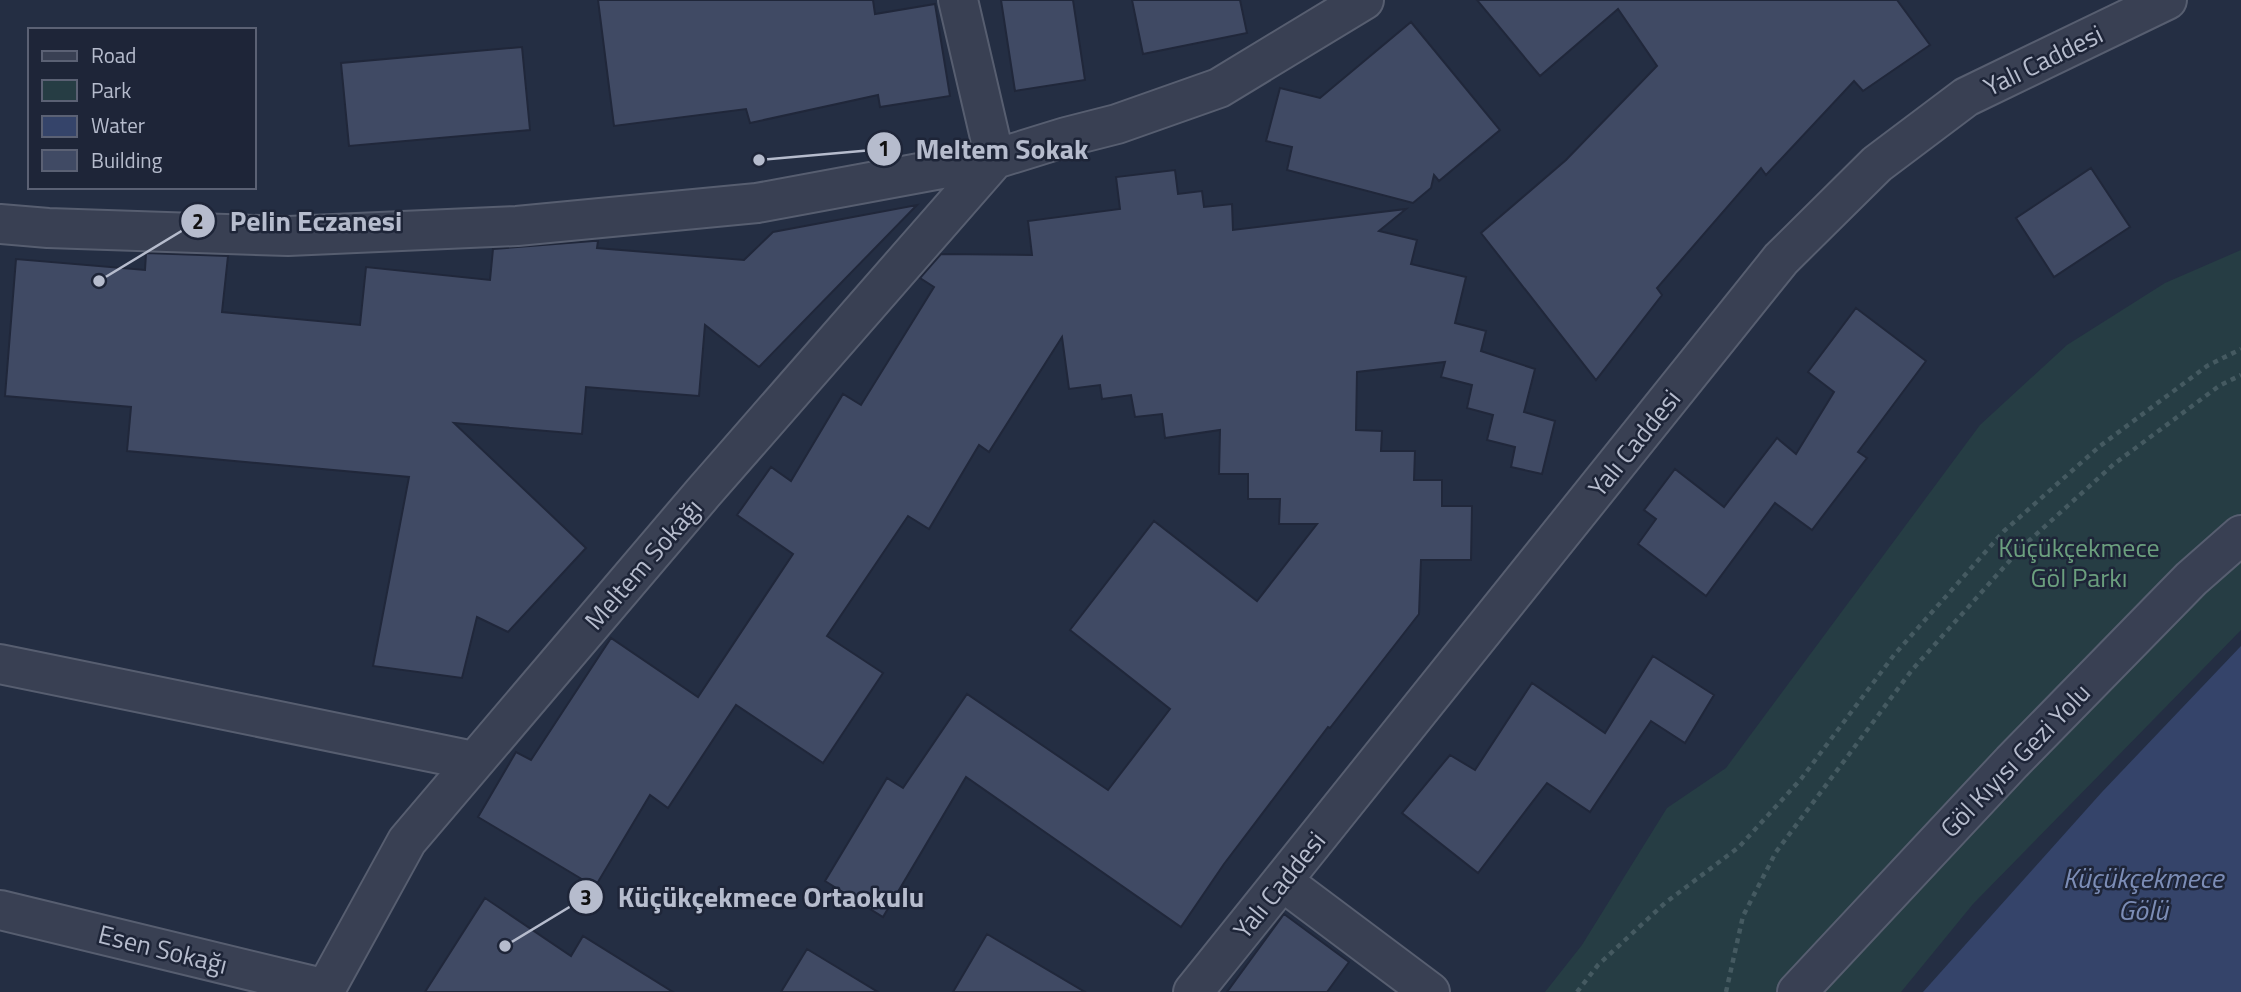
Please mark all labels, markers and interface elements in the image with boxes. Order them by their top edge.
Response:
street label: Yalı Caddesi [1977,14,2109,106]
legend [28,28,256,189]
text: Road [91,39,136,71]
text: Park [91,74,131,106]
text: Water [91,109,145,141]
callout: Meltem Sokak [866,124,1102,173]
text: Meltem Sokak [915,127,1089,170]
text: 1 [878,132,890,164]
text: Building [91,144,163,176]
callout: Pelin Eczanesi [180,197,416,246]
text: Pelin Eczanesi [230,199,402,242]
text: 2 [192,205,204,237]
street label: Yalı Caddesi [1578,381,1690,505]
street label: Meltem Sokağı [575,490,711,638]
park label: Küçükçekmece Göl Parkı [1998,528,2160,597]
street label: Göl Kıyısı Gezi Yolu [1931,674,2099,846]
street label: Yalı Caddesi [1223,823,1335,947]
water label: Küçükçekmece Gölü [2063,856,2225,931]
callout: Küçükçekmece Ortaokulu [568,873,938,922]
text: Küçükçekmece Ortaokulu [618,875,924,918]
text: 3 [580,881,592,913]
street label: Esen Sokağı [94,914,232,984]

